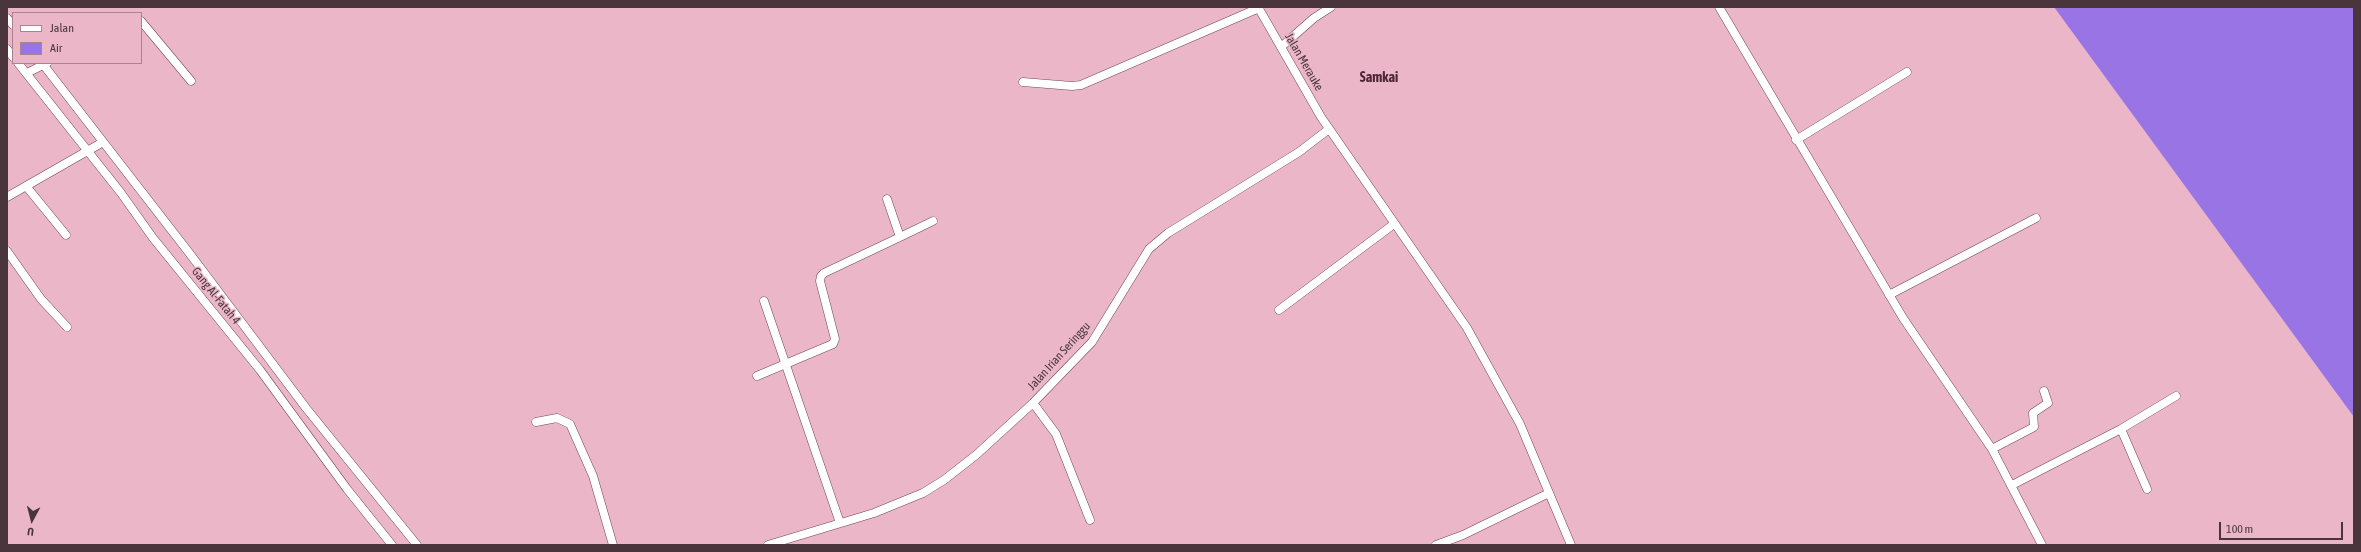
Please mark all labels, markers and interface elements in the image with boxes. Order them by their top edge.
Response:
legend [12,12,142,64]
text: Jalan [50,21,74,35]
street label: Jalan Merauke [1282,31,1326,93]
text: Air [50,41,62,55]
district label: Samkai [1360,70,1398,86]
street label: Gang Al-Fatah 4 [189,265,243,327]
street label: Jalan Irian Seringgu [1025,319,1093,393]
north arrow [12,500,52,540]
scale bar [2221,514,2345,540]
text: 100 m [2226,522,2253,536]
text: U [27,526,34,538]

